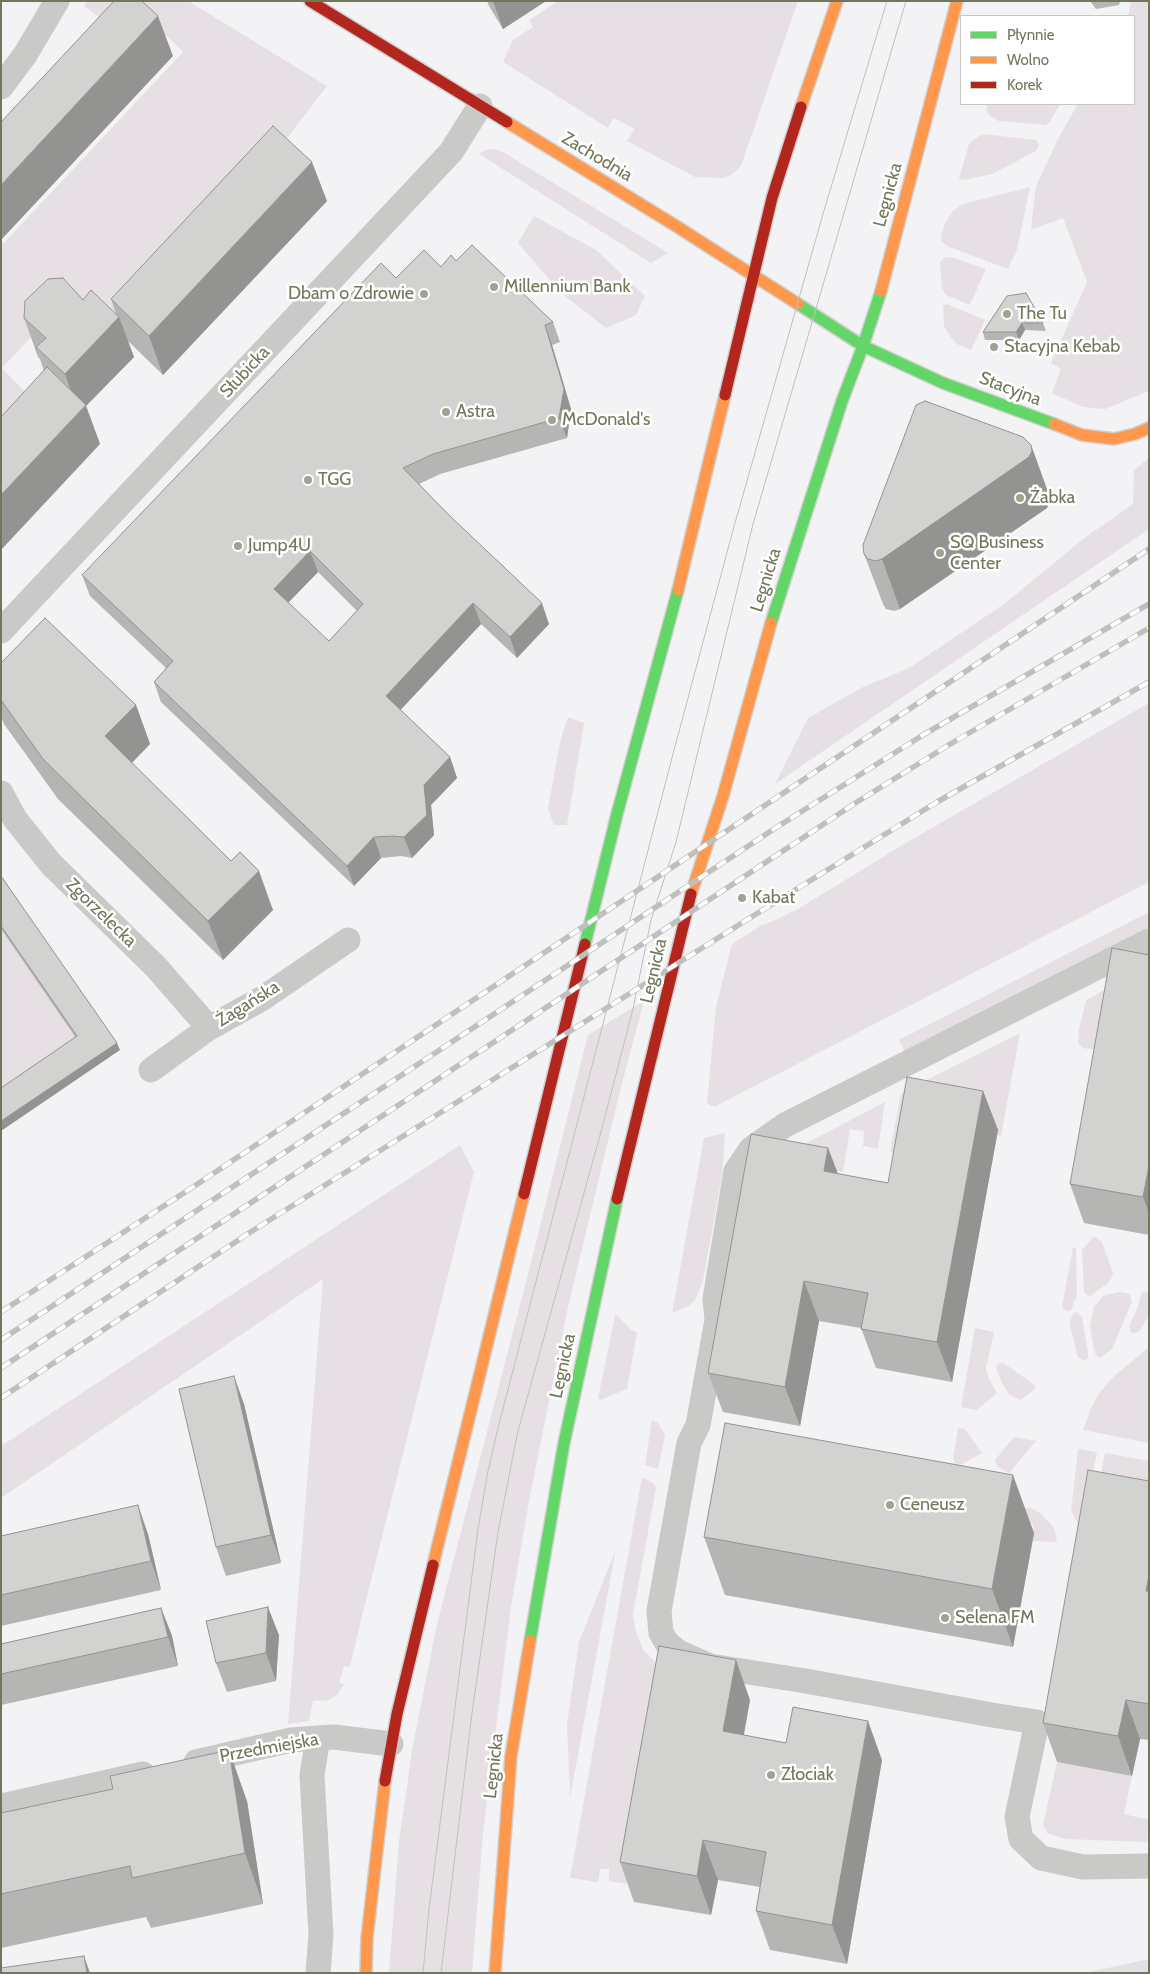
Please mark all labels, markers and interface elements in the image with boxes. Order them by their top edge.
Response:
legend [960,15,1135,105]
text: Płynnie [1007,26,1054,44]
text: Wolno [1007,51,1049,69]
text: Korek [1007,76,1042,94]
street label: Zachodnia [558,127,636,187]
street label: Legnicka [869,160,907,230]
place label: Millennium Bank [504,276,631,298]
marker: Millennium Bank [488,281,500,293]
place label: Dbam o Zdrowie [288,283,414,305]
marker: Dbam o Zdrowie [418,288,430,300]
place label: The Tu [1017,303,1067,325]
marker: The Tu [1001,308,1013,320]
place label: Stacyjna Kebab [1004,336,1120,358]
marker: Stacyjna Kebab [988,341,1000,353]
street label: Słubicka [216,342,274,402]
street label: Stacyjna [976,367,1044,411]
place label: Astra [456,401,495,423]
marker: Astra [440,406,452,418]
place label: McDonald's [562,409,650,431]
marker: McDonald's [546,414,558,426]
place label: TGG [318,469,351,491]
marker: TGG [302,474,314,486]
place label: Żabka [1030,487,1075,509]
marker: Żabka [1014,492,1026,504]
place label: SQ Business Center [950,532,1044,574]
place label: Jump4U [248,535,311,557]
marker: Jump4U [232,540,244,552]
street label: Legnicka [746,545,786,615]
marker: SQ Business Center [934,547,946,559]
street label: Zgorzelecka [61,874,141,952]
place label: Kabat [752,887,795,909]
marker: Kabat [736,892,748,904]
street label: Legnicka [636,937,672,1005]
street label: Żagańska [212,976,284,1032]
street label: Legnicka [546,1332,580,1400]
place label: Ceneusz [900,1494,965,1516]
marker: Ceneusz [884,1499,896,1511]
place label: Selena FM [955,1607,1035,1629]
marker: Selena FM [939,1612,951,1624]
street label: Przedmiejska [218,1729,320,1767]
street label: Legnicka [480,1732,508,1800]
place label: Złociak [781,1764,834,1786]
marker: Złociak [765,1769,777,1781]

